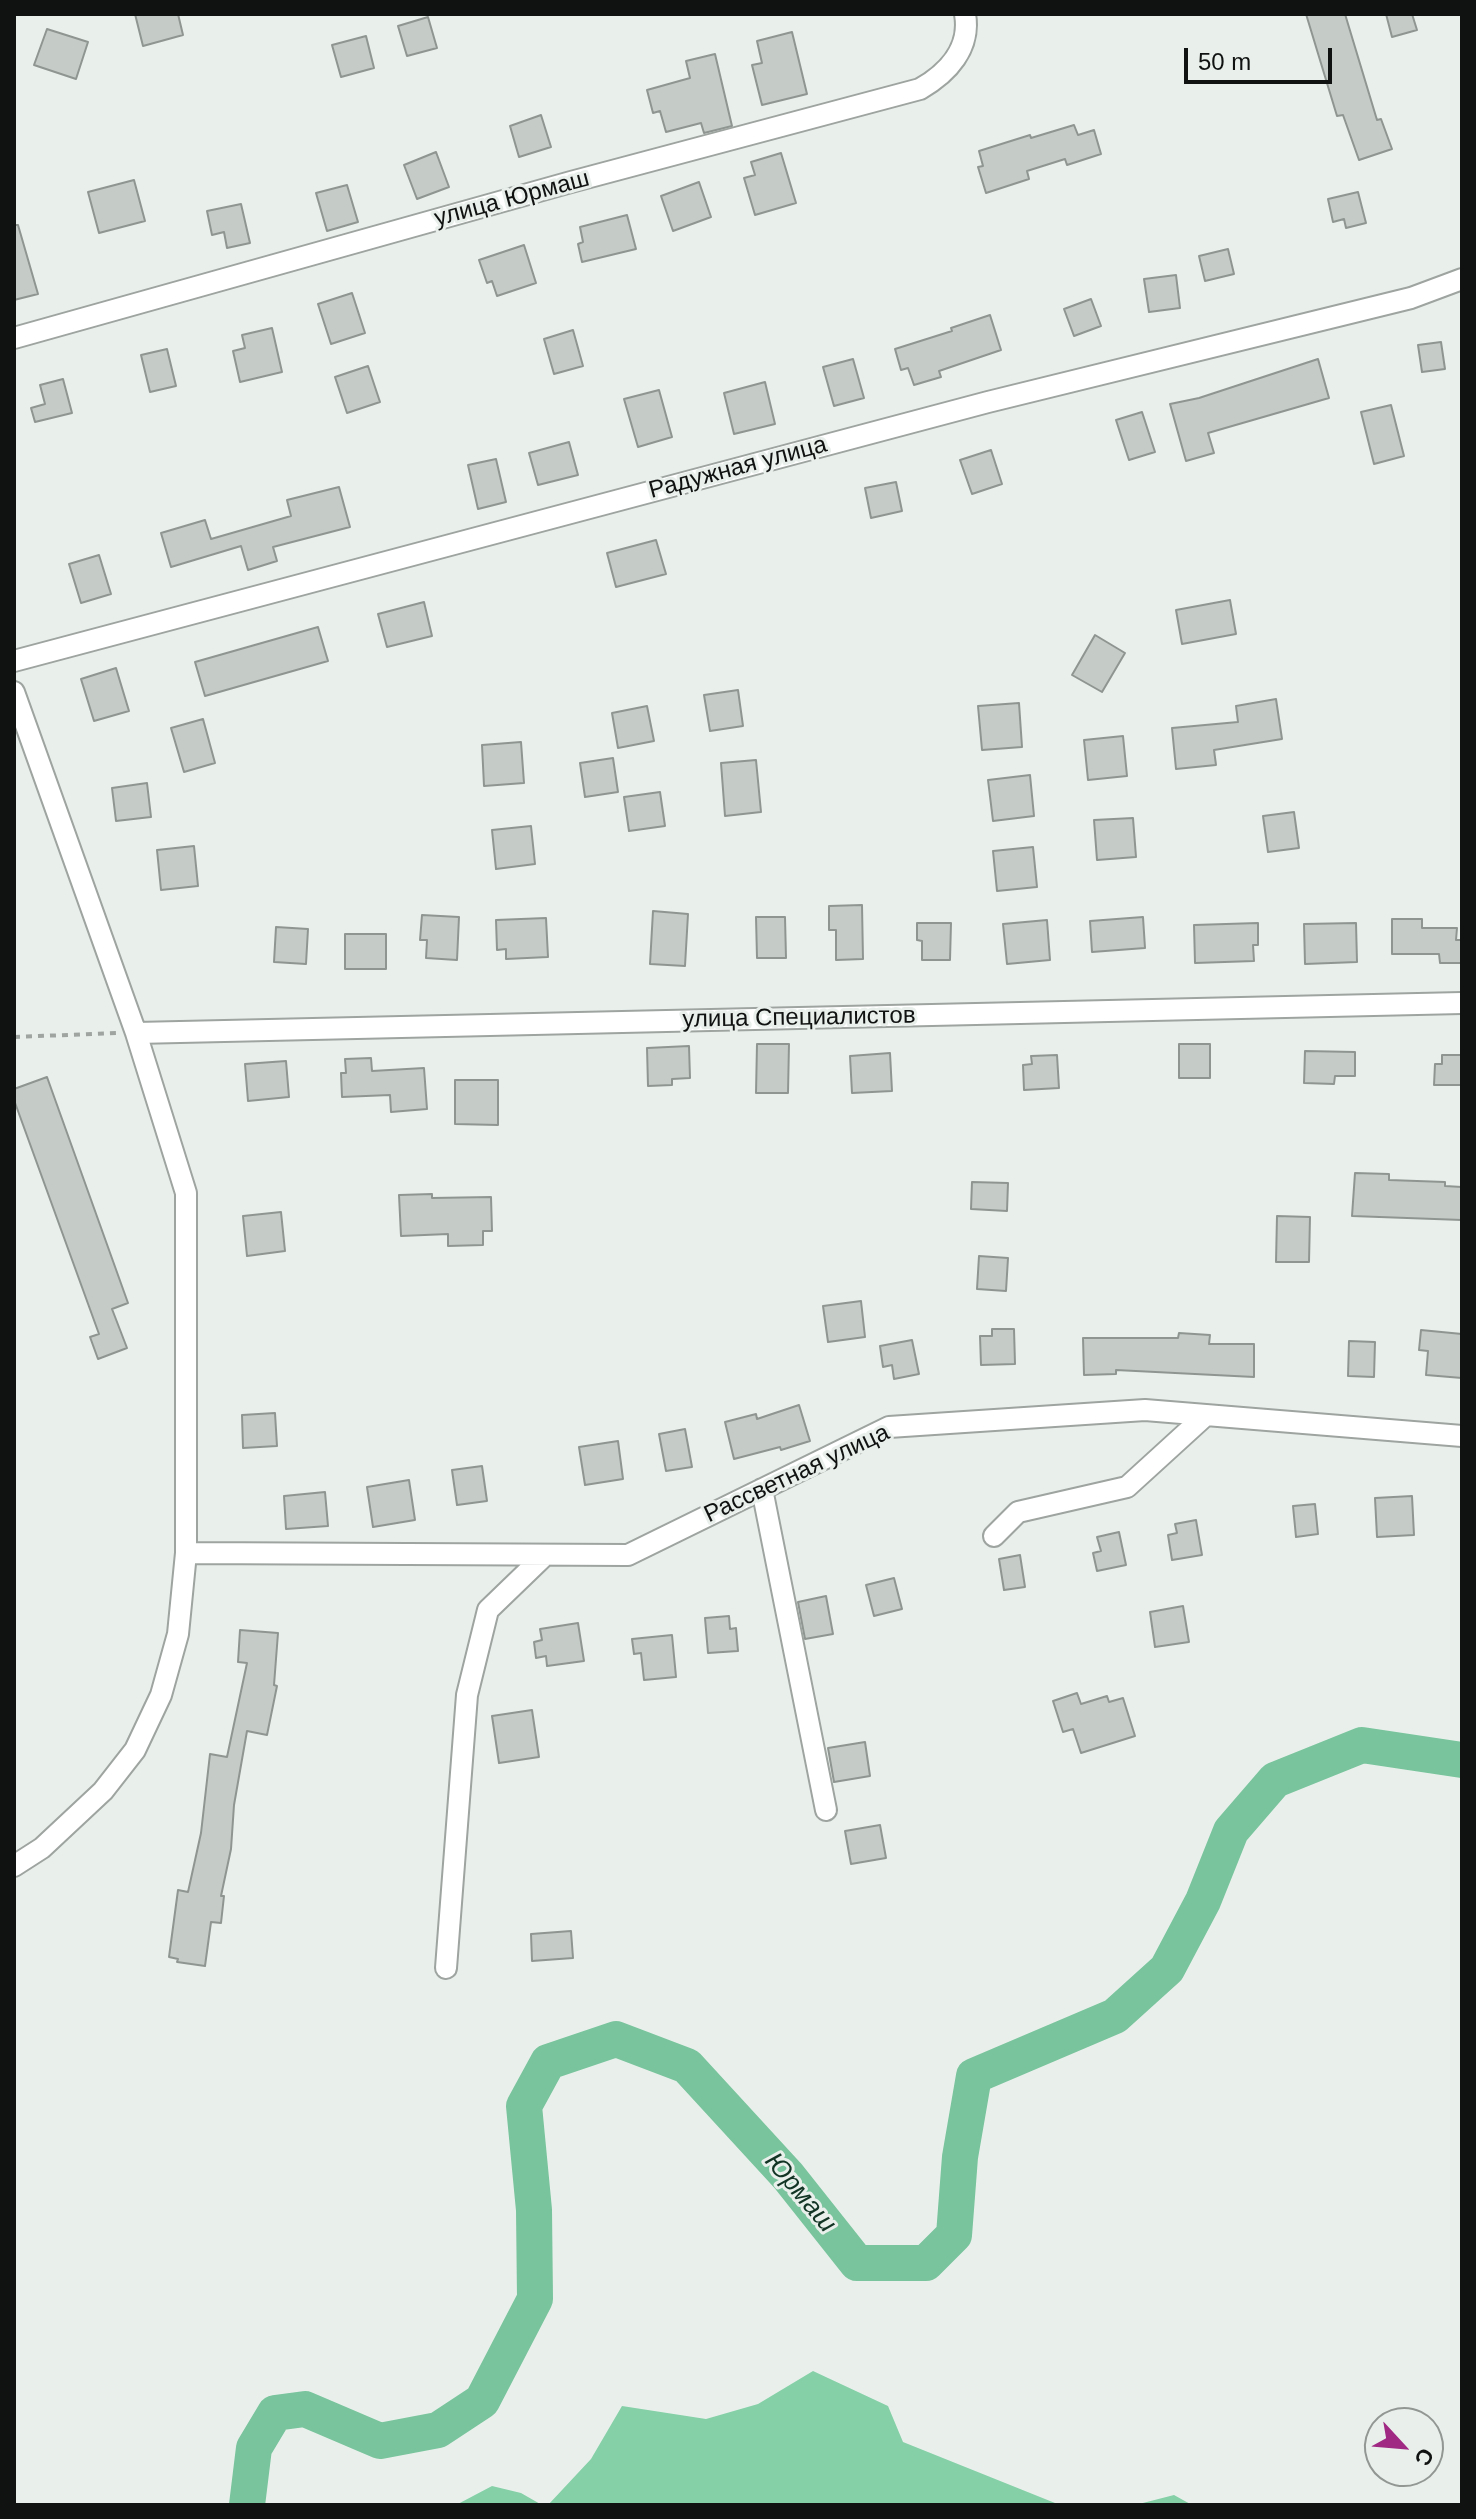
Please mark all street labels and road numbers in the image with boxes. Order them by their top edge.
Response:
street label: улица Юрмаш [431,164,593,234]
street label: Радужная улица [646,430,830,506]
street label: улица Специалистов [682,1002,916,1034]
street label: Рассветная улица [700,1419,894,1529]

